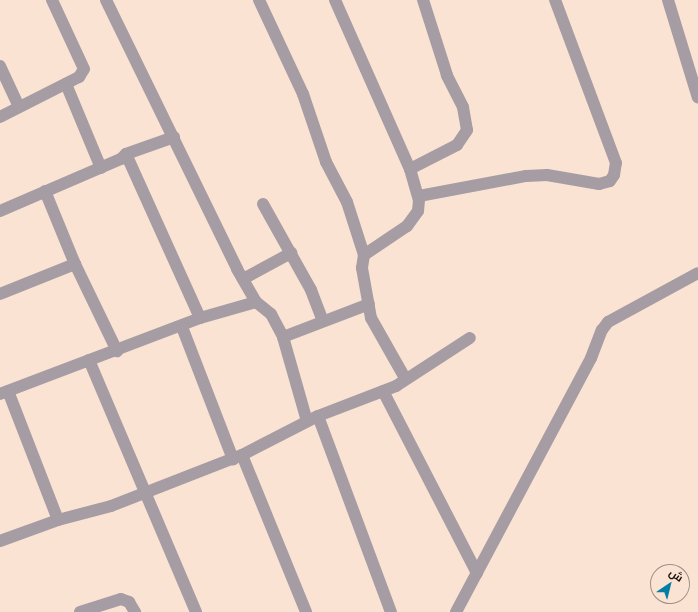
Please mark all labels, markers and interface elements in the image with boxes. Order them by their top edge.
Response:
north arrow [650,564,690,604]
text: ش [667,565,686,585]

